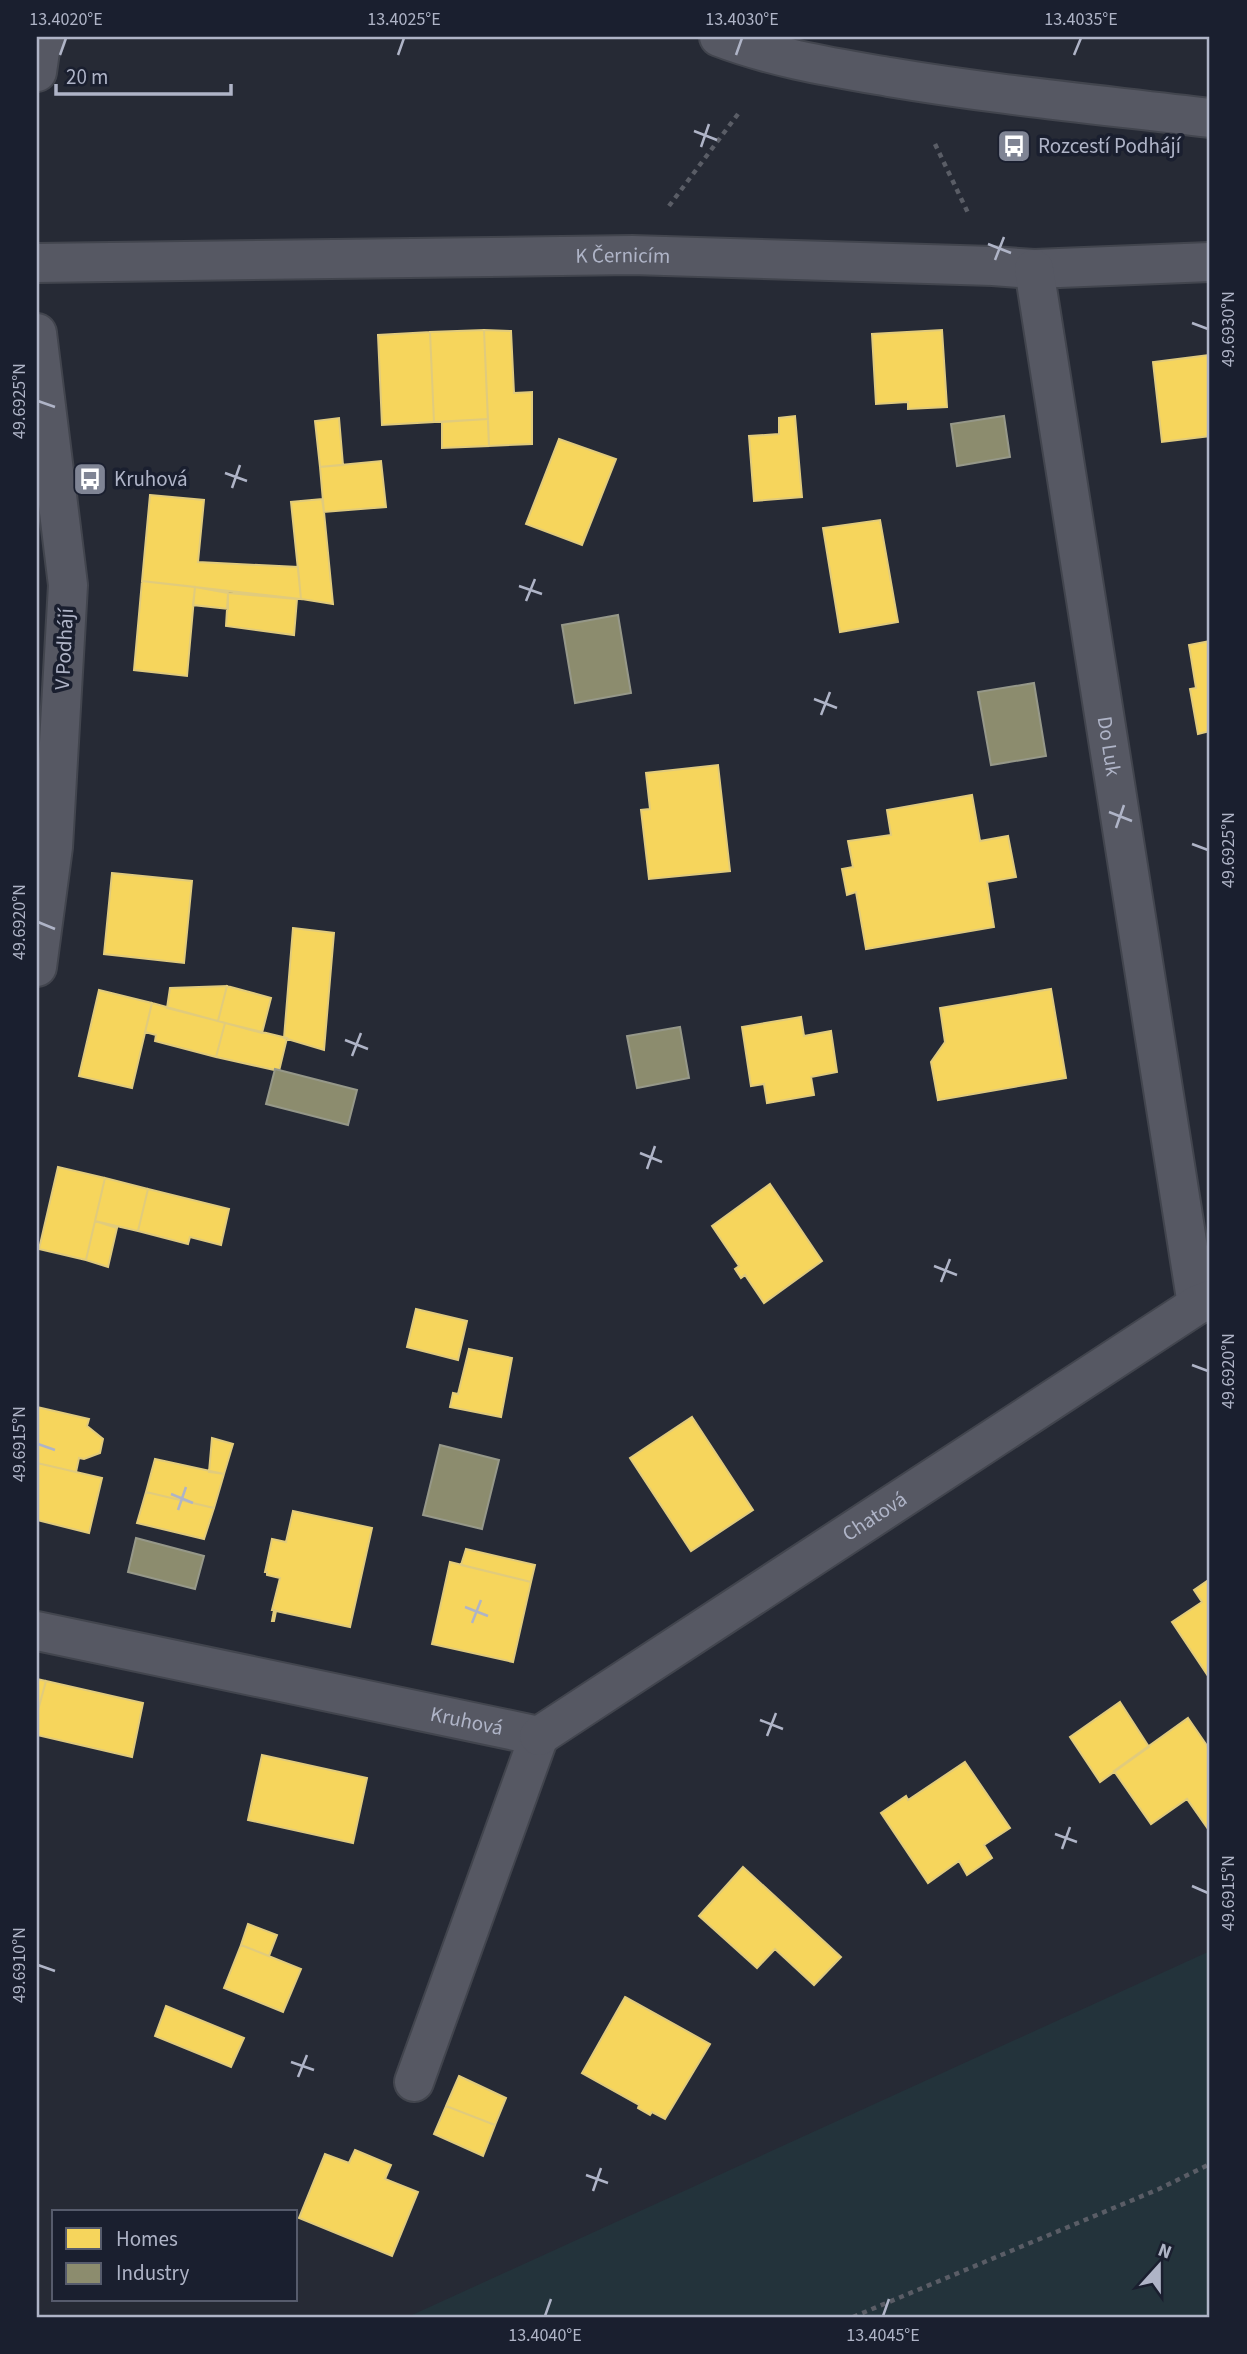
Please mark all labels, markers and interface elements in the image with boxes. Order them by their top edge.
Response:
text: 13.4020°E [29,7,103,32]
text: 13.4025°E [367,7,441,32]
text: 13.4030°E [705,7,779,32]
text: 13.4035°E [1044,7,1118,32]
scale bar [56,52,231,96]
text: 20 m [66,62,108,92]
bus stop icon: Rozcestí Podhájí [995,127,1033,165]
place label: Rozcestí Podhájí [1038,131,1182,161]
street label: K Černicím [575,240,671,271]
text: 49.6930°N [1216,291,1241,367]
text: 49.6925°N [7,363,32,439]
bus stop icon: Kruhová [71,460,109,498]
place label: Kruhová [114,464,188,494]
street label: V Podhájí [47,607,81,691]
street label: Do Luk [1090,714,1129,779]
text: 49.6925°N [1216,812,1241,888]
text: 49.6920°N [7,884,32,960]
text: 49.6920°N [1216,1333,1241,1409]
text: 49.6915°N [7,1406,32,1482]
street label: Chatová [836,1484,913,1549]
street label: Kruhová [428,1699,506,1743]
text: 49.6915°N [1216,1855,1241,1931]
text: 49.6910°N [7,1927,32,2003]
legend [52,2210,298,2302]
text: Homes [116,2224,178,2254]
north arrow [1124,2232,1194,2302]
text: N [1154,2237,1175,2266]
text: Industry [116,2258,189,2288]
text: 13.4040°E [508,2323,582,2348]
text: 13.4045°E [846,2323,920,2348]

